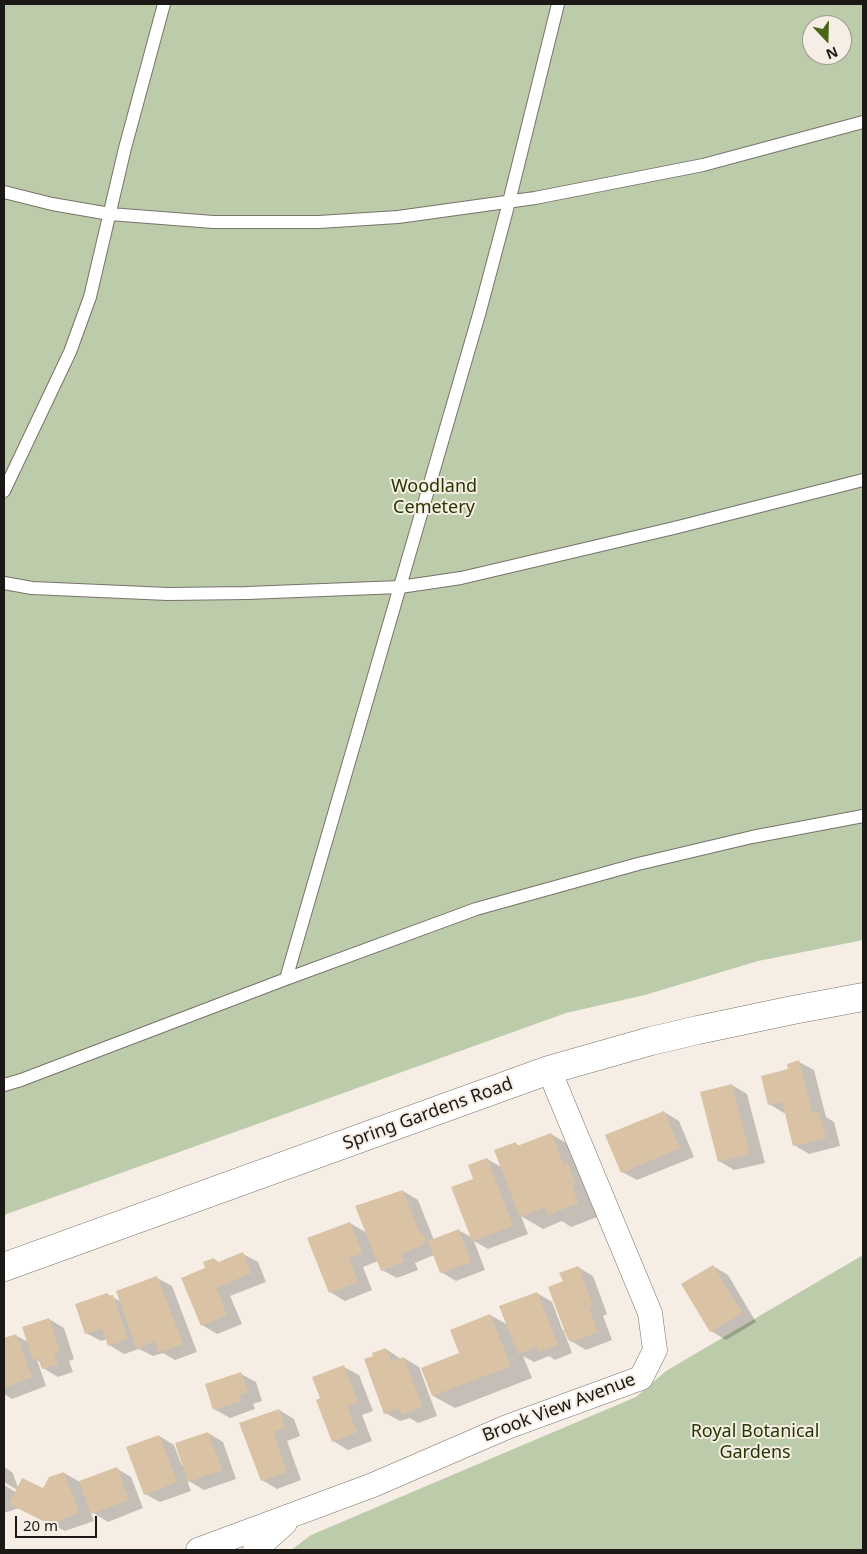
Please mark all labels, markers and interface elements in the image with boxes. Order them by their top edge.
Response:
north arrow [802,15,852,65]
text: N [823,43,841,64]
park label: Woodland Cemetery [391,476,477,518]
street label: Spring Gardens Road [340,1073,516,1155]
street label: Brook View Avenue [479,1369,639,1447]
park label: Royal Botanical Gardens [691,1421,819,1464]
scale bar [18,1506,100,1538]
text: 20 m [23,1515,58,1535]

